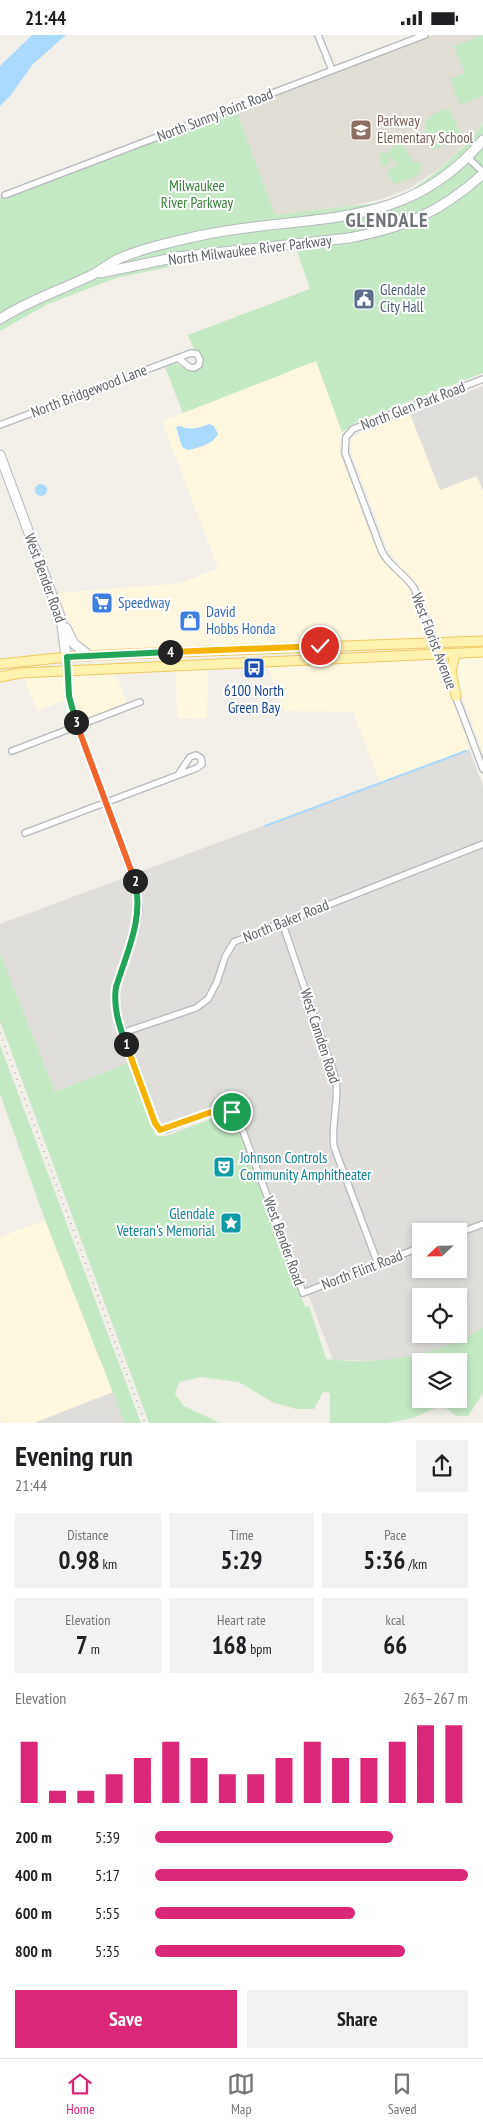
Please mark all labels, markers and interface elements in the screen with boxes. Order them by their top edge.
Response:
text: 21:44 [25,6,66,30]
street label: North Sunny Point Road [154,84,276,145]
place label: Parkway Elementary School [377,111,474,147]
school or university icon: Parkway Elementary School [349,118,373,142]
park label: Milwaukee River Parkway [161,176,234,212]
district label: GLENDALE [345,207,429,233]
street label: North Milwaukee River Parkway [167,230,333,269]
place label: Glendale City Hall [380,280,426,316]
public building icon: Glendale City Hall [352,287,376,311]
street label: North Bridgewood Lane [28,360,149,421]
street label: North Glen Park Road [358,377,468,434]
street label: West Bender Road [21,531,70,625]
street label: West Florist Avenue [407,590,462,692]
supermarket icon: Speedway [90,591,114,615]
place label: Speedway [118,593,171,612]
place label: David Hobbs Honda [206,602,275,638]
shop icon: David Hobbs Honda [178,609,202,633]
pin [299,625,341,667]
icon: check [306,632,334,660]
pin: 4 [158,639,182,665]
text: 4 [167,643,174,661]
bus stop icon: 6100 North Green Bay [242,656,266,680]
place label: 6100 North Green Bay [224,681,284,717]
pin: 3 [64,709,88,735]
text: 3 [73,713,80,731]
pin: 2 [122,869,148,893]
text: 2 [132,872,139,890]
street label: North Baker Road [240,895,331,946]
street label: West Camden Road [296,986,345,1086]
pin: 1 [114,1031,138,1057]
text: 1 [123,1035,130,1053]
pin [211,1091,253,1133]
icon: arrive [218,1098,246,1126]
place label: Johnson Controls Community Amphitheater [239,1148,372,1184]
theatre icon: Johnson Controls Community Amphitheater [212,1155,236,1179]
street label: West Bender Road [260,1194,309,1288]
place label: Glendale Veteran's Memorial [116,1204,216,1240]
place icon: Glendale Veteran's Memorial [219,1211,243,1235]
north arrow [412,1223,468,1277]
map controls [412,1223,467,1408]
street label: North Flint Road [319,1245,405,1294]
button: locate [412,1288,467,1343]
button: layers [412,1353,467,1408]
text: Evening run [15,1437,133,1474]
button: share [416,1440,468,1492]
text: 21:44 [15,1475,47,1495]
text: Distance [67,1526,108,1544]
text: Time [229,1526,254,1544]
text: Pace [384,1526,406,1544]
text: 0.98 [58,1544,100,1576]
text: 5:29 [220,1544,263,1576]
text: 5:36 [363,1544,405,1576]
text: km [100,1555,117,1573]
text: /km [405,1555,427,1573]
text: Elevation [65,1611,110,1629]
text: Heart rate [217,1611,266,1629]
text: kcal [386,1611,405,1629]
text: 7 [76,1629,88,1661]
text: 168 [211,1629,247,1661]
text: 66 [383,1629,407,1661]
text: m [88,1640,100,1658]
text: bpm [247,1640,272,1658]
text: Elevation [15,1688,66,1708]
text: 263–267 m [403,1688,468,1708]
text: 200 m [15,1827,52,1847]
text: 5:39 [95,1827,120,1847]
text: 400 m [15,1865,52,1885]
text: 5:17 [95,1865,120,1885]
text: 600 m [15,1903,52,1923]
text: 5:55 [95,1903,120,1923]
text: 800 m [15,1941,52,1961]
text: 5:35 [95,1941,120,1961]
button: Save [15,1990,237,2048]
button: Share [247,1990,468,2048]
tab: Home [66,2070,95,2118]
tab: Map [227,2070,255,2118]
tab: Saved [388,2070,417,2118]

